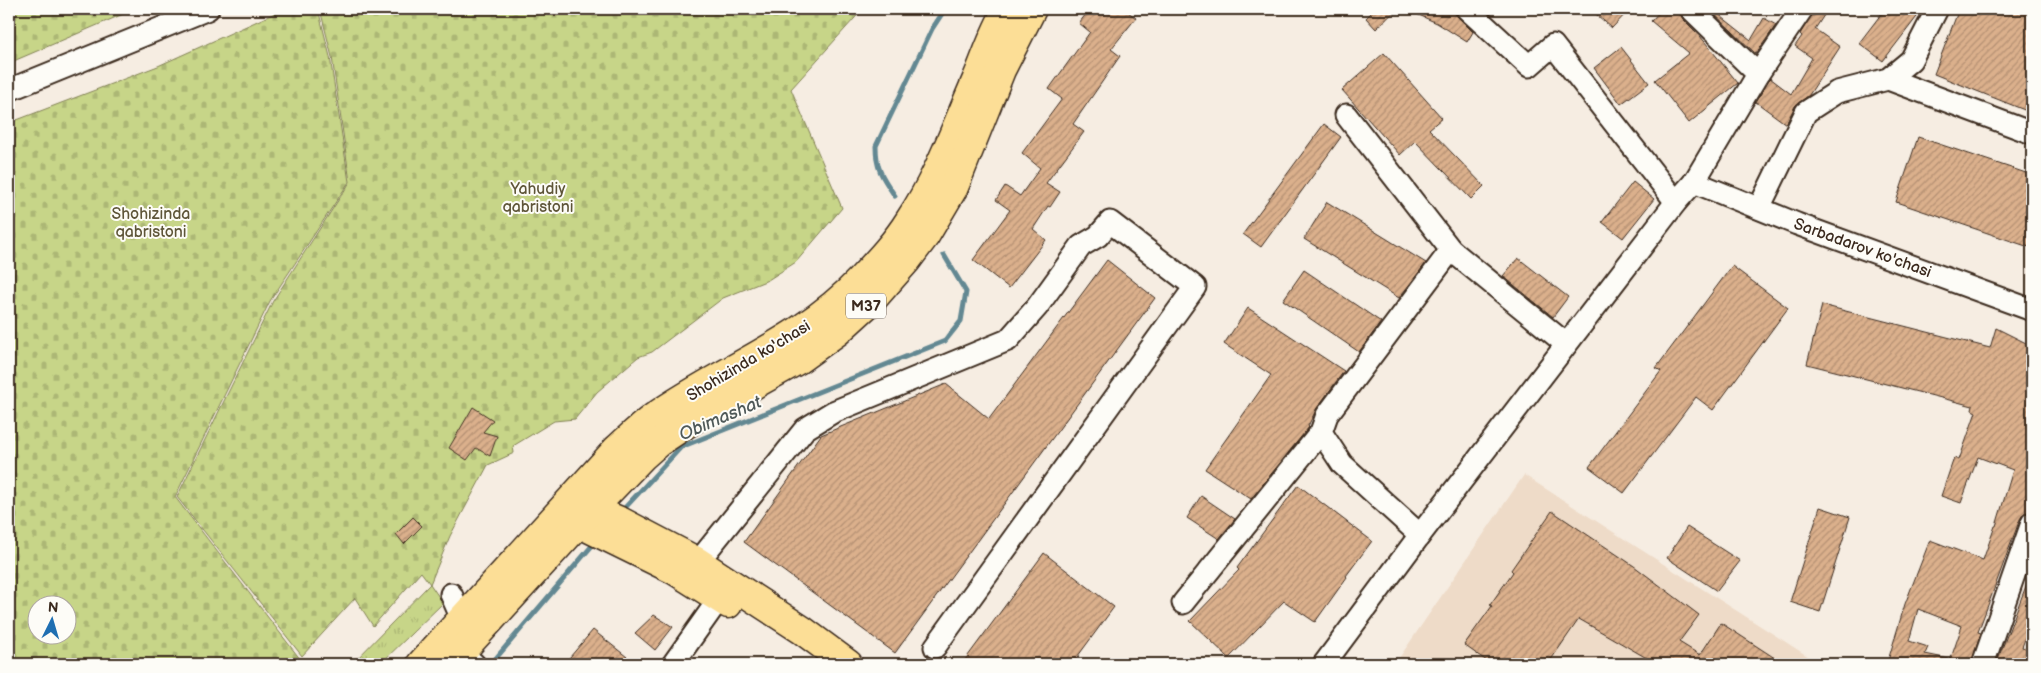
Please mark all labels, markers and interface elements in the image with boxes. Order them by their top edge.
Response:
park label: Yahudiy qabristoni [502,180,574,217]
park label: Shohizinda qabristoni [112,205,190,242]
street label: Sarbadarov ko'chasi [1791,215,1934,282]
road number: M37 [846,294,886,318]
street label: Shohizinda ko'chasi [683,317,814,406]
water label: Obimashat [676,391,765,445]
north arrow [28,596,78,646]
text: N [47,599,59,616]

